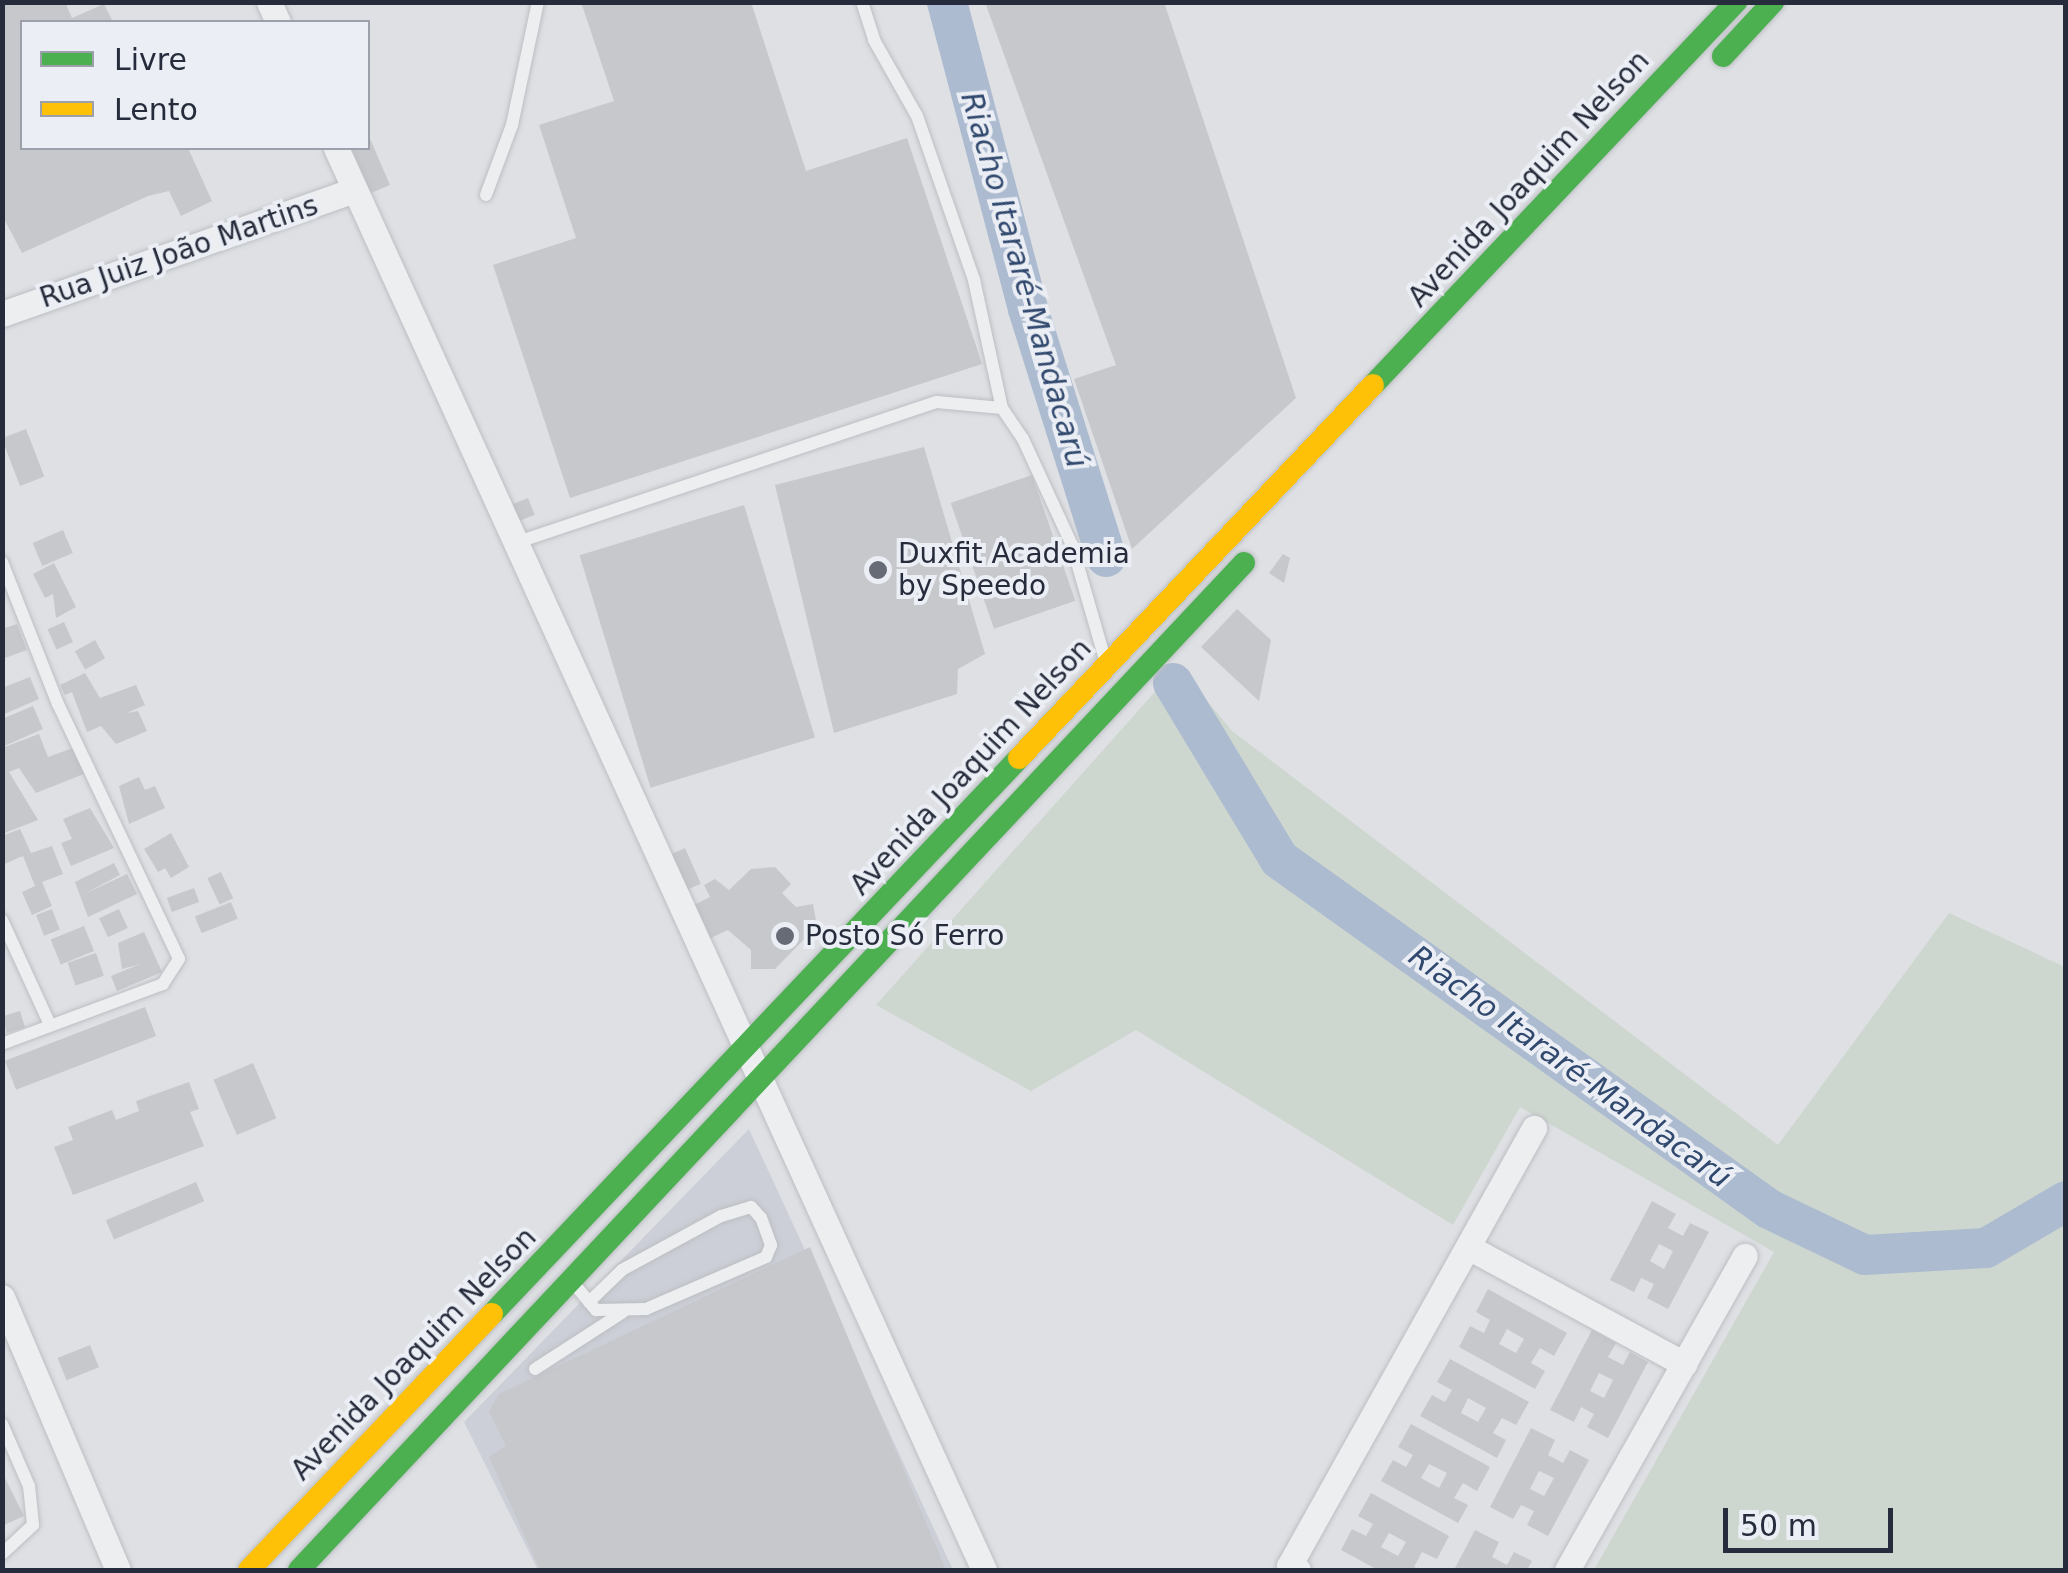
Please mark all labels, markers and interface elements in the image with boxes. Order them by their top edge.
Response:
legend [20,20,370,150]
text: Livre [114,42,187,77]
street label: Avenida Joaquim Nelson [1401,44,1657,314]
water label: Riacho Itararé-Mandacarú [953,88,1095,472]
text: Lento [114,92,198,127]
street label: Rua Juiz João Martins [36,189,322,315]
place label: Duxfit Academia by Speedo [898,537,1130,603]
marker: Duxfit Academia by Speedo [867,559,889,581]
street label: Avenida Joaquim Nelson [843,632,1099,902]
place label: Posto Só Ferro [805,919,1004,953]
marker: Posto Só Ferro [774,925,796,947]
water label: Riacho Itararé-Mandacarú [1402,938,1738,1196]
street label: Avenida Joaquim Nelson [284,1221,544,1487]
scale bar [1728,1488,1898,1550]
text: 50 m [1740,1508,1817,1543]

